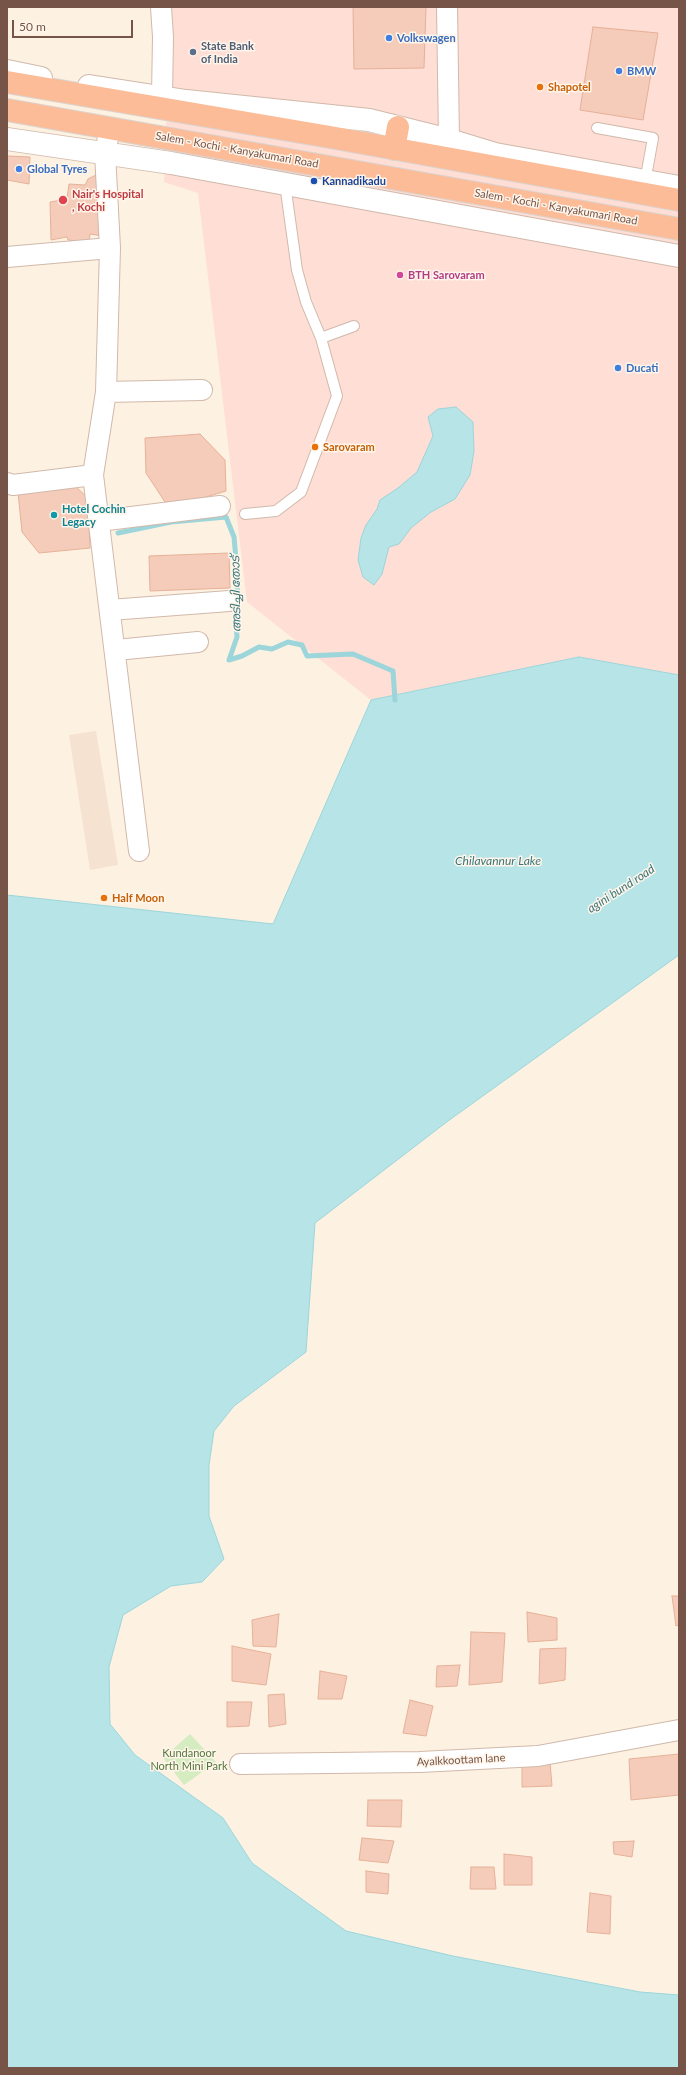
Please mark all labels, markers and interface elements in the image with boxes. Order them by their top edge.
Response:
scale bar [14,12,135,38]
text: 50 m [19,19,46,34]
place label: Volkswagen [397,31,456,45]
marker: Volkswagen [384,33,394,43]
place label: State Bank of India [201,39,254,65]
marker: State Bank of India [188,47,198,57]
place label: BMW [627,64,656,78]
marker: BMW [614,66,624,76]
place label: Shapotel [548,80,591,94]
marker: Shapotel [535,82,545,92]
street label: Salem - Kochi - Kanyakumari Road [154,129,320,171]
place label: Global Tyres [27,162,87,176]
marker: Global Tyres [14,164,24,174]
place label: Kannadikadu [322,174,386,188]
marker: Kannadikadu [309,176,319,186]
street label: Salem - Kochi - Kanyakumari Road [473,186,639,228]
place label: Nair's Hospital , Kochi [72,187,143,213]
marker: Nair's Hospital , Kochi [57,194,69,206]
place label: BTH Sarovaram [408,268,485,282]
marker: BTH Sarovaram [395,270,405,280]
place label: Ducati [626,361,658,375]
marker: Ducati [613,363,623,373]
place label: Sarovaram [323,440,375,454]
marker: Sarovaram [310,442,320,452]
place label: Hotel Cochin Legacy [62,502,126,528]
marker: Hotel Cochin Legacy [49,510,59,520]
water label: അടിച്ചി തോട് [228,556,244,632]
water label: Chilavannur Lake [455,854,541,868]
water label: agini bund road [585,862,657,916]
place label: Half Moon [112,891,164,905]
marker: Half Moon [99,893,109,903]
park label: Kundanoor North Mini Park [150,1746,228,1772]
street label: Ayalkkoottam lane [416,1751,506,1769]

